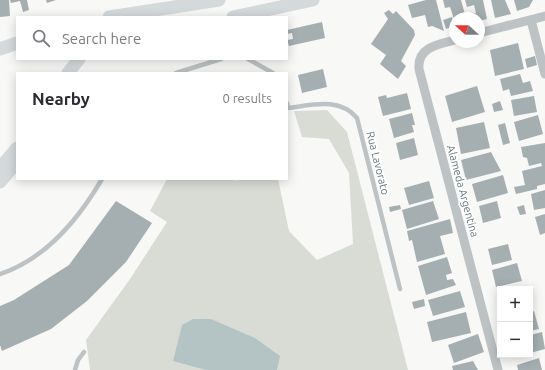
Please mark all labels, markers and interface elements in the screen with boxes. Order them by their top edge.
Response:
north arrow [449,12,485,48]
search box [16,16,288,60]
icon: search [30,27,52,49]
text: Search here [62,30,141,47]
text: Nearby [32,89,90,108]
text: 0 results [222,91,272,105]
street label: Rua Lavorato [364,130,392,196]
street label: Alameda Argentina [445,144,481,238]
map controls [497,286,533,358]
button: + [497,286,533,322]
button: − [497,322,533,358]

